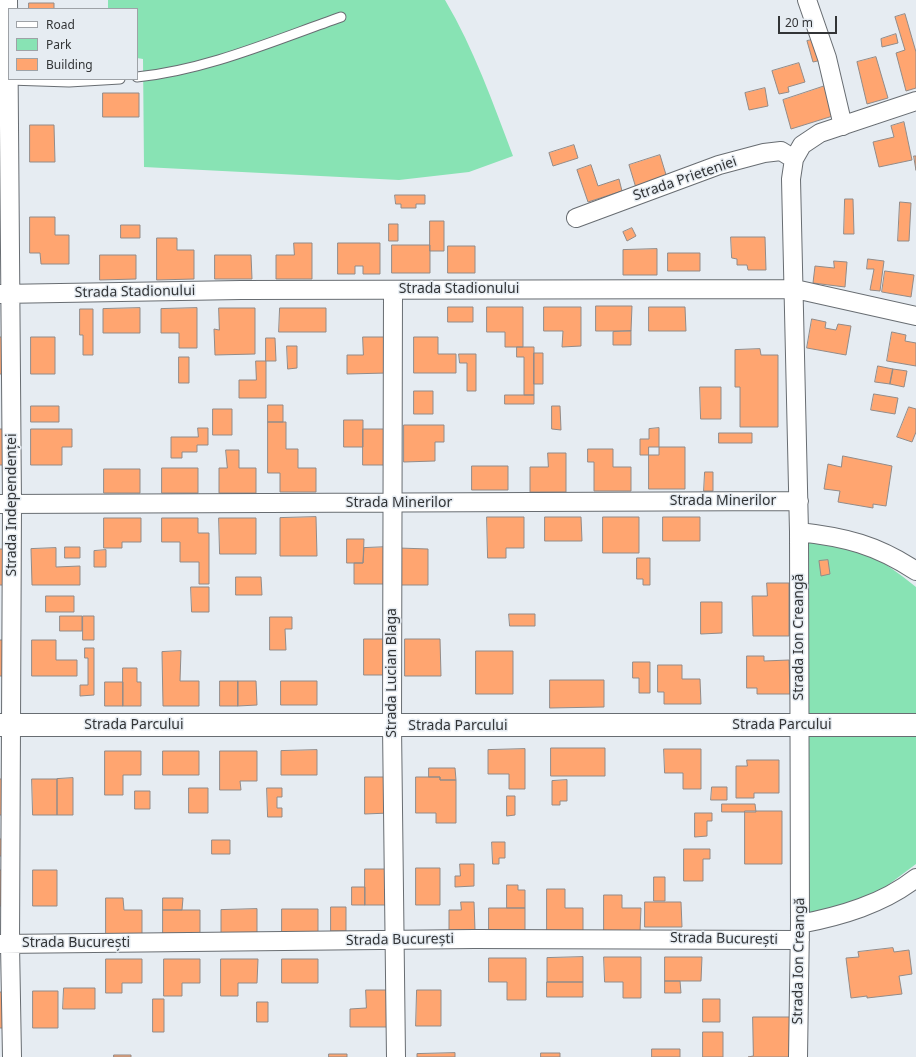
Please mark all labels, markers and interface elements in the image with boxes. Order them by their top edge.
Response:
legend [8,8,138,80]
scale bar [780,8,839,34]
text: 20 m [785,14,813,31]
text: Road [46,16,75,33]
text: Park [46,36,71,53]
text: Building [46,56,93,73]
street label: Strada Prieteniei [631,153,739,205]
street label: Strada Stadionului [399,281,519,297]
street label: Strada Stadionului [75,283,195,301]
street label: Strada Independenței [4,434,20,576]
street label: Strada Minerilor [670,493,776,509]
street label: Strada Minerilor [346,495,452,511]
street label: Strada Ion Creangă [791,574,807,700]
street label: Strada Lucian Blaga [384,608,400,738]
street label: Strada Parcului [84,717,184,733]
street label: Strada Parcului [732,717,832,733]
street label: Strada Parcului [408,718,508,734]
street label: Strada Ion Creangă [789,897,809,1025]
street label: Strada București [670,930,778,948]
street label: Strada București [346,931,454,949]
street label: Strada București [22,935,130,951]

